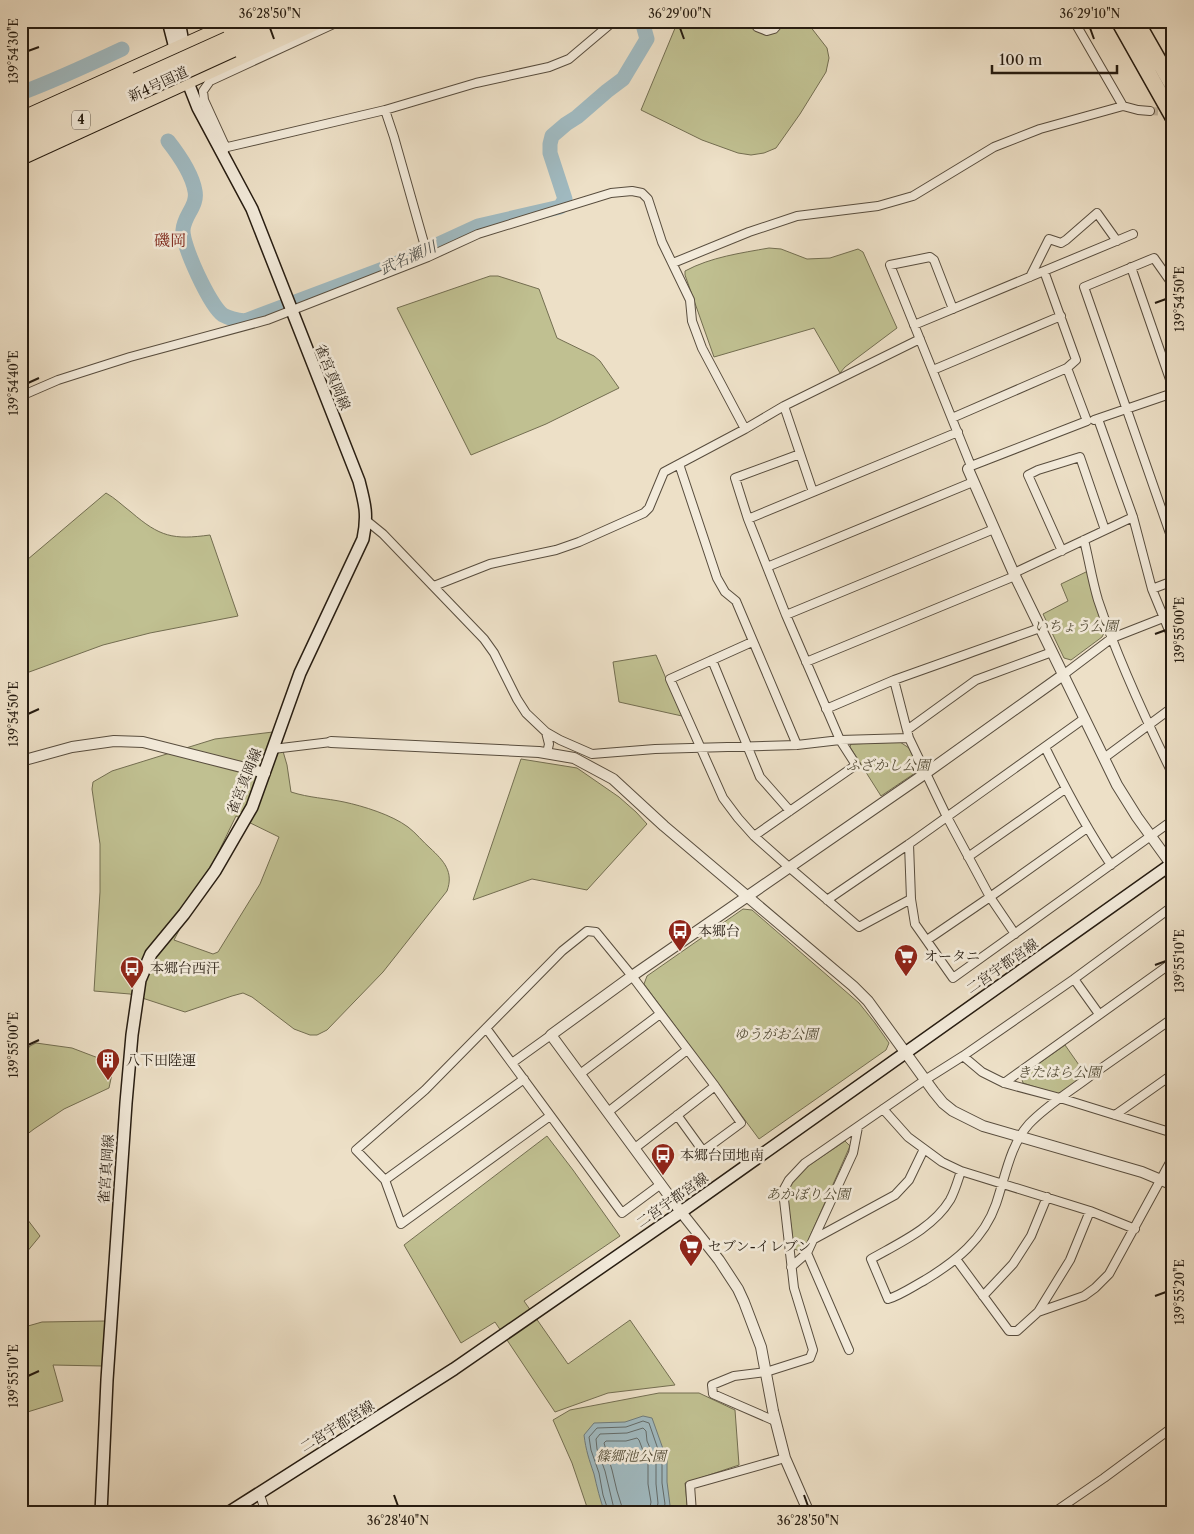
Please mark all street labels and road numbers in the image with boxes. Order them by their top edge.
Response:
street label: 新4号国道 [125,62,191,106]
road number: 4 [72,110,90,130]
street label: 雀宮真岡線 [312,341,354,413]
street label: 雀宮真岡線 [223,745,265,817]
street label: 二宮宇都宮線 [962,935,1042,997]
street label: 雀宮真岡線 [95,1133,117,1205]
street label: 二宮宇都宮線 [632,1169,712,1231]
street label: 二宮宇都宮線 [297,1396,377,1456]

